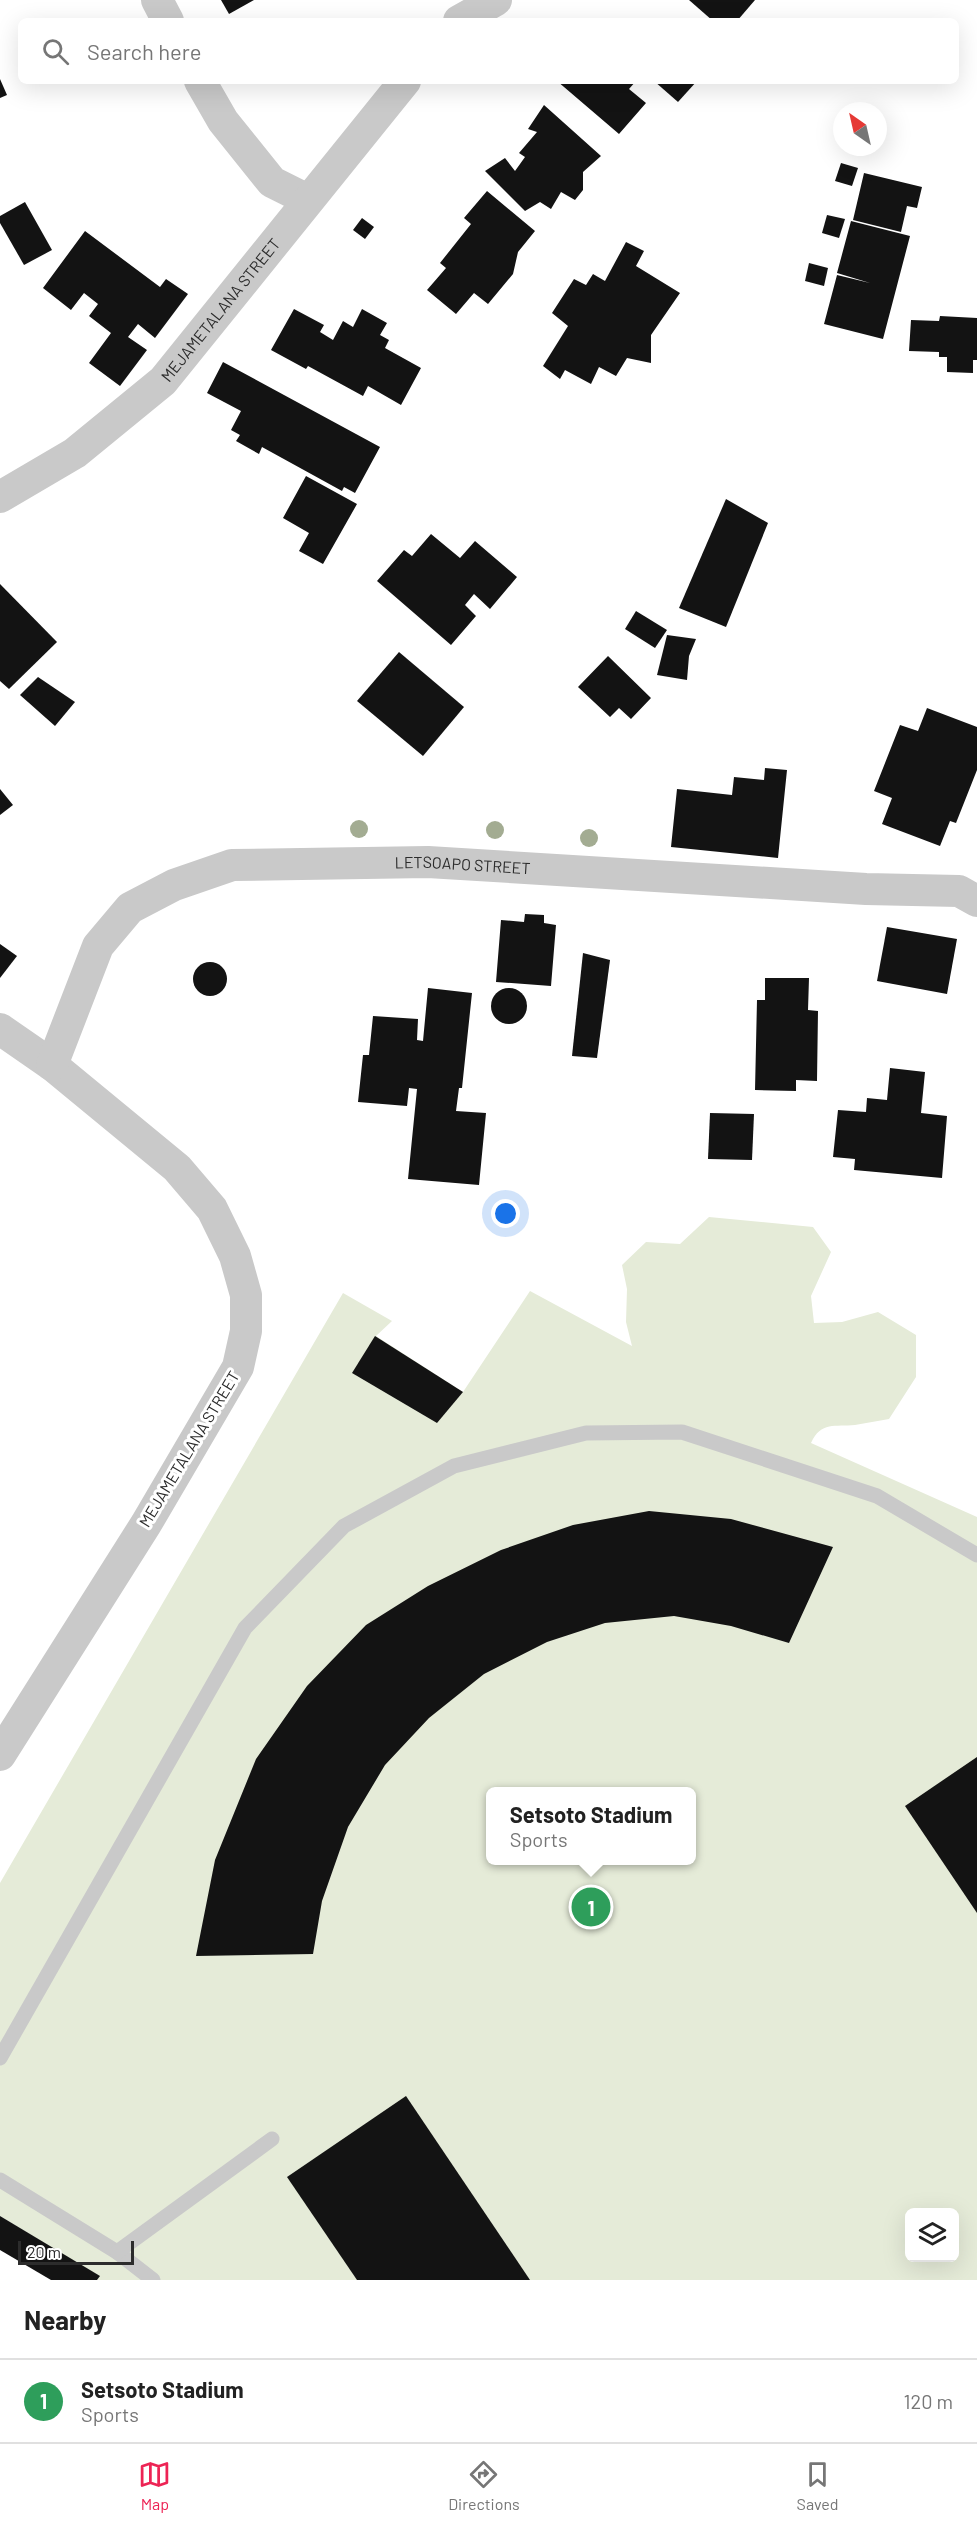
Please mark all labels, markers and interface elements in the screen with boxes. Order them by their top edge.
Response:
search box [18,18,959,84]
icon: search [39,35,72,68]
text: Search here [87,38,201,64]
north arrow [833,102,887,156]
street label: MEJAMETALANA STREET [156,234,283,385]
street label: LETSOAPO STREET [395,852,531,877]
your location [491,1199,520,1228]
street label: MEJAMETALANA STREET [134,1367,243,1530]
popup [486,1787,696,1865]
text: Setsoto Stadium [510,1801,672,1827]
text: Sports [510,1827,568,1851]
pin: 1 [572,1884,610,1930]
map controls [905,2208,959,2262]
button: layers [905,2208,959,2262]
scale bar [18,2238,134,2266]
text: 20 m [27,2242,61,2261]
text: Nearby [24,2304,106,2335]
text: Setsoto Stadium [81,2376,244,2402]
text: 1 [40,2389,47,2413]
text: 120 m [903,2389,953,2413]
text: Sports [81,2402,139,2426]
tab: Map [138,2458,171,2513]
tab: Directions [448,2458,520,2513]
tab: Saved [797,2458,839,2513]

